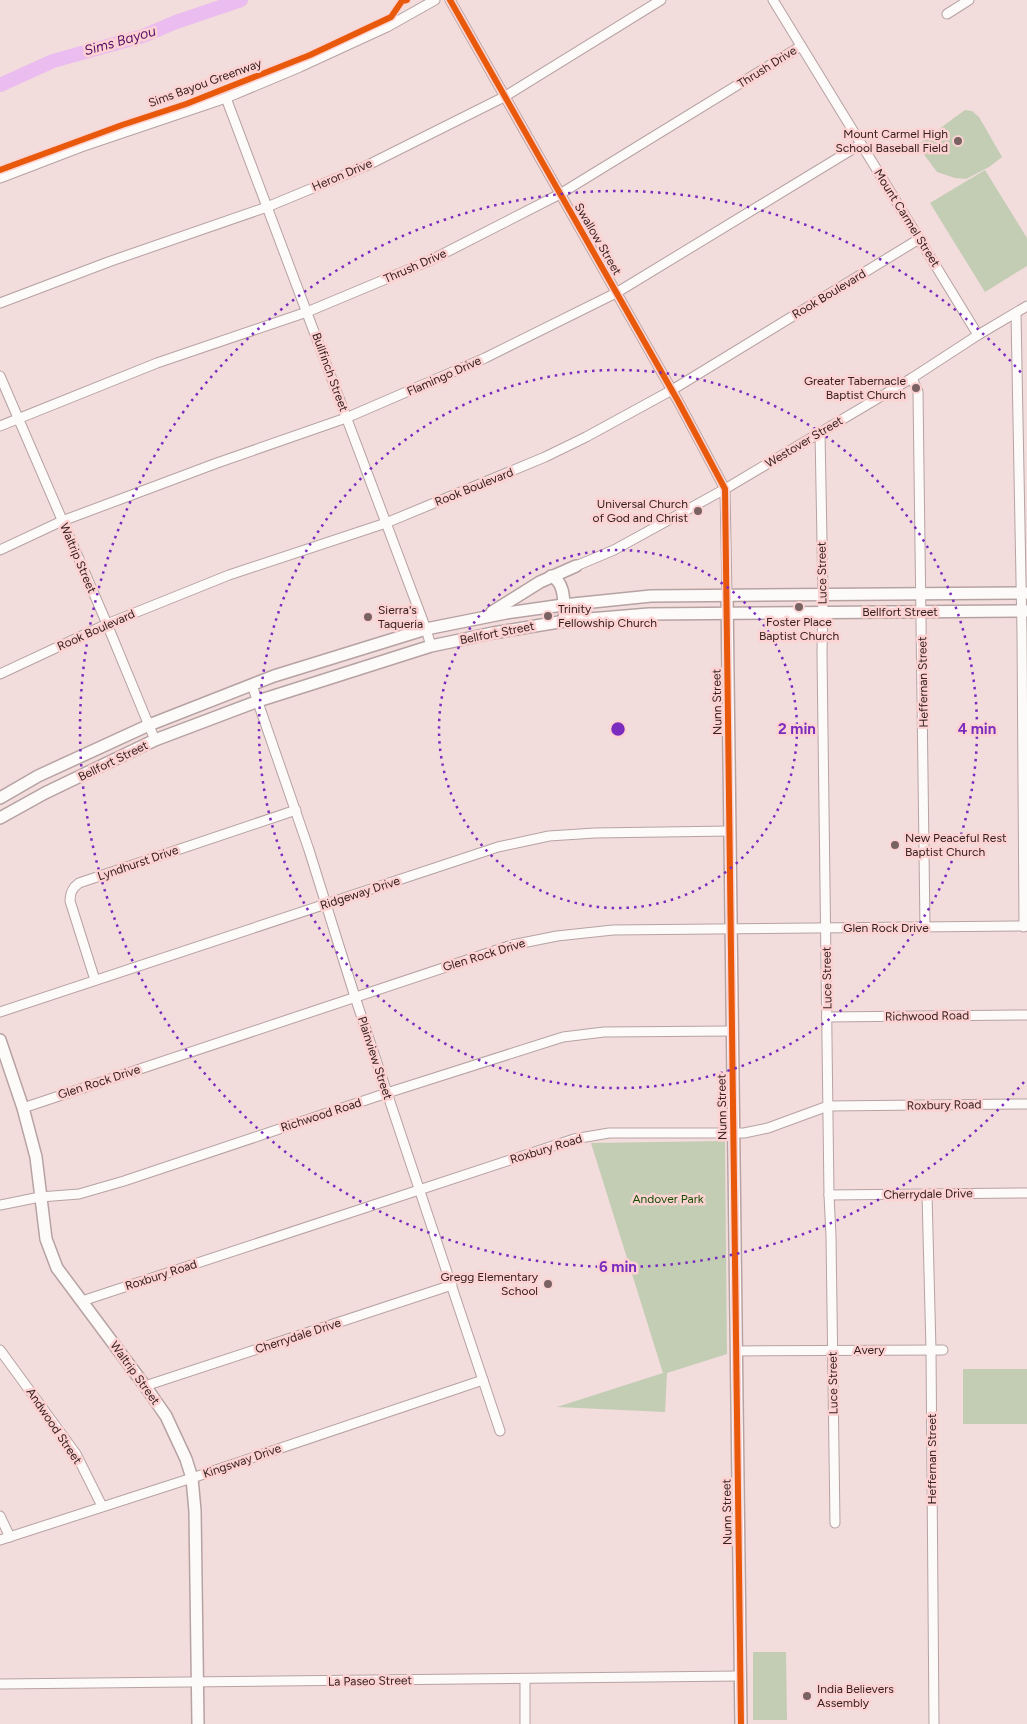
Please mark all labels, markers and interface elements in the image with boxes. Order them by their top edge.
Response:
water label: Sims Bayou [82,23,158,59]
street label: Thrush Drive [735,43,800,91]
street label: Sims Bayou Greenway [146,56,264,110]
place label: Mount Carmel High School Baseball Field [835,127,948,155]
marker: Mount Carmel High School Baseball Field [952,135,964,147]
street label: Heron Drive [310,156,375,194]
street label: Mount Carmel Street [871,166,943,270]
street label: Swallow Street [572,201,624,278]
street label: Thrush Drive [382,246,449,286]
street label: Rook Boulevard [790,266,868,322]
street label: Bullfinch Street [309,331,351,414]
street label: Flamingo Drive [405,353,484,399]
place label: Greater Tabernacle Baptist Church [804,374,906,402]
marker: Greater Tabernacle Baptist Church [910,382,922,394]
street label: Westover Street [763,413,846,471]
street label: Rook Boulevard [433,465,515,509]
place label: Universal Church of God and Christ [592,497,688,525]
marker: Universal Church of God and Christ [692,505,704,517]
street label: Waltrip Street [57,521,99,596]
street label: Luce Street [814,541,830,604]
marker: Foster Place Baptist Church [793,601,805,613]
place label: Trinity Fellowship Church [558,602,657,630]
place label: Sierra's Taqueria [378,603,423,631]
street label: Bellfort Street [862,605,938,619]
street label: Rook Boulevard [55,607,137,653]
marker: Trinity Fellowship Church [542,610,554,622]
marker: Sierra's Taqueria [362,611,374,623]
place label: Foster Place Baptist Church [759,615,839,643]
street label: Bellfort Street [459,619,536,647]
street label: Heffernan Street [915,636,931,728]
street label: Nunn Street [709,668,725,735]
centre of rings [609,720,627,738]
text: 2 min [778,720,816,738]
text: 4 min [958,720,996,738]
street label: Bellfort Street [76,738,150,784]
place label: New Peaceful Rest Baptist Church [905,831,1007,859]
marker: New Peaceful Rest Baptist Church [889,839,901,851]
street label: Lyndhurst Drive [96,842,181,883]
street label: Ridgeway Drive [318,873,402,912]
street label: Glen Rock Drive [843,921,929,935]
street label: Glen Rock Drive [441,936,527,974]
street label: Luce Street [819,946,835,1009]
street label: Richwood Road [885,1008,969,1024]
street label: Plainview Street [355,1015,395,1102]
street label: Glen Rock Drive [56,1062,142,1102]
street label: Nunn Street [714,1073,730,1140]
street label: Richwood Road [279,1095,363,1135]
street label: Roxbury Road [906,1097,982,1113]
street label: Roxbury Road [508,1131,584,1167]
street label: Cherrydale Drive [883,1186,973,1202]
park label: Andover Park [632,1192,704,1206]
street label: Roxbury Road [123,1257,199,1293]
text: 6 min [599,1258,637,1276]
place label: Gregg Elementary School [440,1270,539,1298]
marker: Gregg Elementary School [542,1278,554,1290]
street label: Cherrydale Drive [253,1315,343,1356]
street label: Waltrip Street [107,1339,163,1408]
street label: Avery [853,1343,885,1357]
street label: Luce Street [825,1351,841,1414]
street label: Andwood Street [23,1385,85,1467]
street label: Heffernan Street [925,1413,939,1505]
street label: Kingsway Drive [201,1441,283,1481]
street label: Nunn Street [719,1478,735,1545]
street label: La Paseo Street [328,1673,413,1689]
place label: India Believers Assembly [817,1682,894,1710]
marker: India Believers Assembly [801,1690,813,1702]

